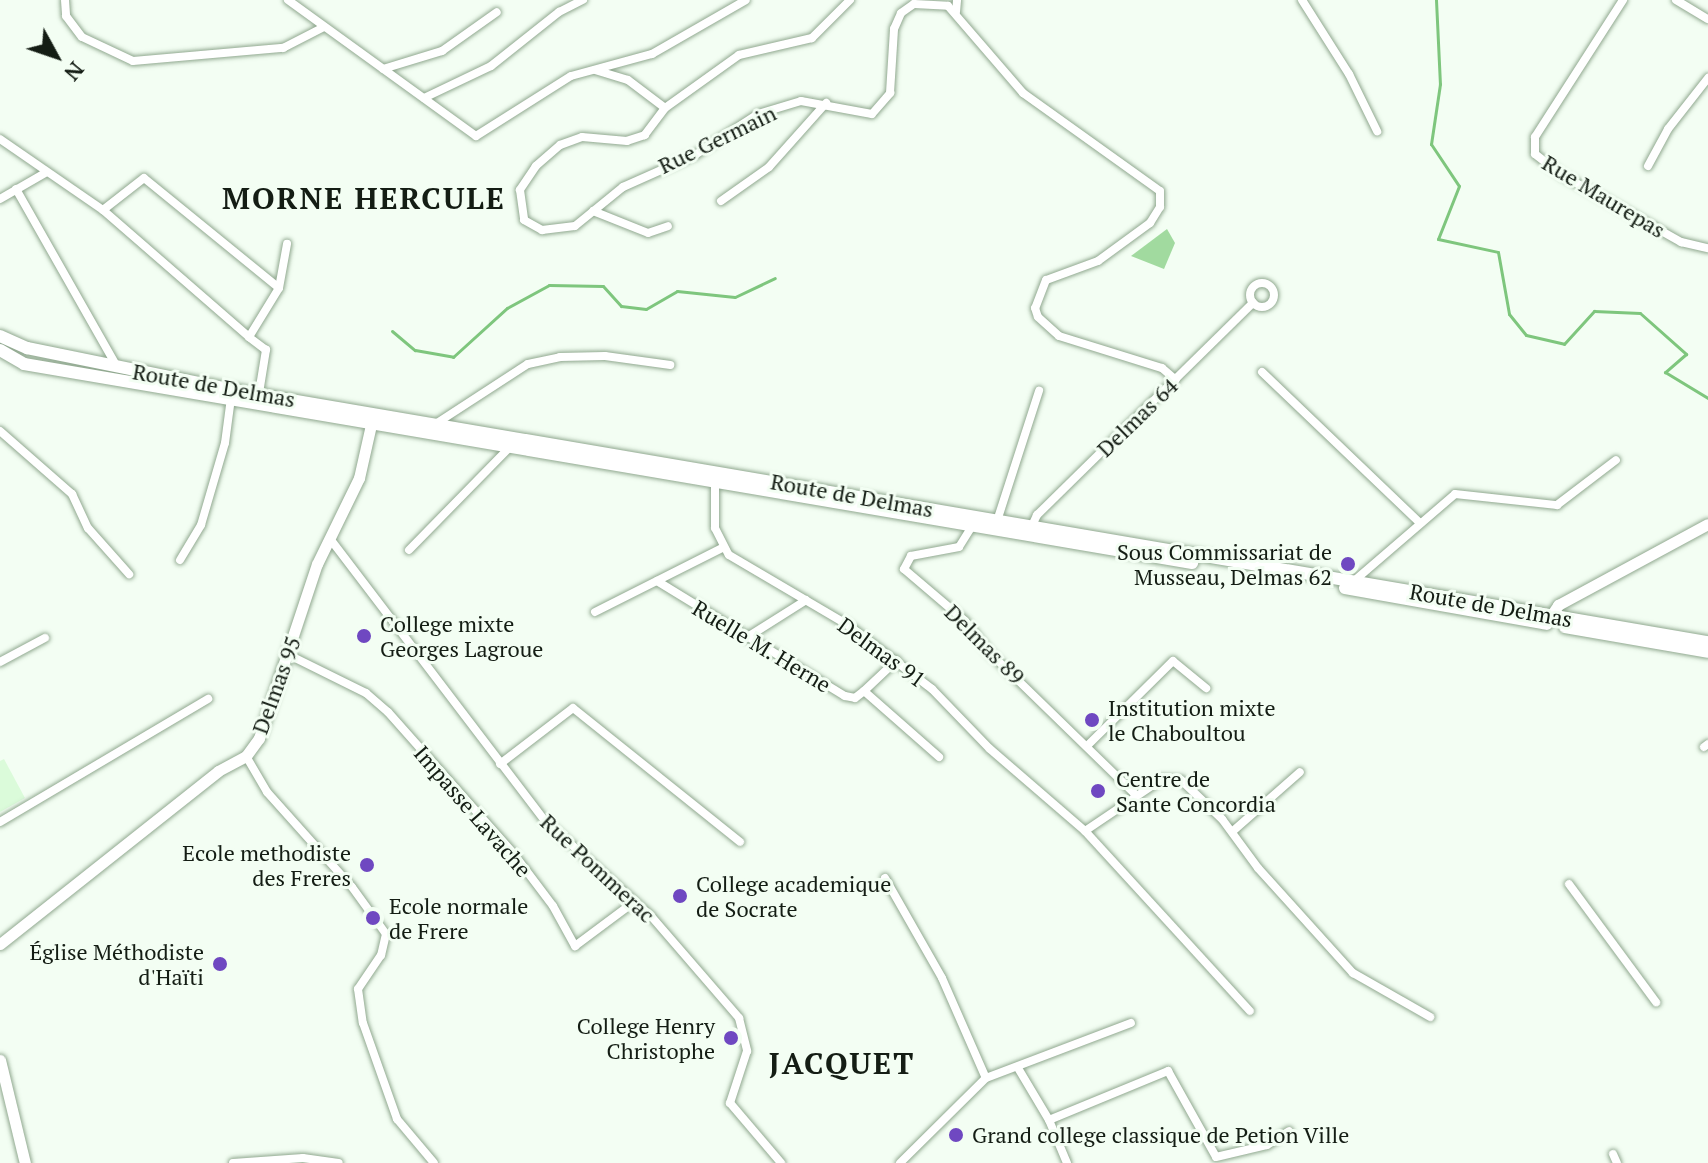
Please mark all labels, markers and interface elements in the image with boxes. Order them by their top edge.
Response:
north arrow [16,16,96,96]
text: N [58,56,91,87]
street label: Rue Germain [654,99,780,179]
street label: Rue Maurepas [1538,149,1670,243]
district label: MORNE HERCULE [222,180,506,216]
street label: Route de Delmas [131,358,297,412]
street label: Delmas 64 [1091,372,1183,462]
street label: Route de Delmas [769,468,935,522]
place label: Sous Commissariat de Musseau, Delmas 62 [1117,538,1332,590]
marker: Sous Commissariat de Musseau, Delmas 62 [1339,555,1357,573]
street label: Route de Delmas [1408,578,1574,632]
street label: Ruelle M. Herne [688,594,836,698]
street label: Delmas 89 [940,599,1030,689]
place label: College mixte Georges Lagroue [380,610,543,662]
street label: Delmas 91 [833,611,931,693]
marker: College mixte Georges Lagroue [355,627,373,645]
street label: Delmas 95 [246,633,306,737]
place label: Institution mixte le Chaboultou [1108,694,1276,746]
marker: Institution mixte le Chaboultou [1083,711,1101,729]
street label: Impasse Lavache [409,740,537,882]
place label: Centre de Sante Concordia [1116,765,1276,816]
marker: Centre de Sante Concordia [1087,780,1109,802]
street label: Rue Pommerac [535,808,661,928]
place label: Ecole methodiste des Freres [182,839,351,890]
marker: Ecole methodiste des Freres [358,856,376,874]
place label: College academique de Socrate [696,870,891,922]
marker: College academique de Socrate [671,887,689,905]
place label: Ecole normale de Frere [389,892,528,944]
marker: Ecole normale de Frere [364,909,382,927]
place label: Église Méthodiste d'Haïti [29,938,204,990]
marker: Église Méthodiste d'Haïti [211,955,229,973]
place label: College Henry Christophe [577,1012,715,1064]
marker: College Henry Christophe [722,1029,740,1047]
district label: JACQUET [769,1045,915,1081]
place label: Grand college classique de Petion Ville [972,1122,1350,1148]
marker: Grand college classique de Petion Ville [947,1126,965,1144]

